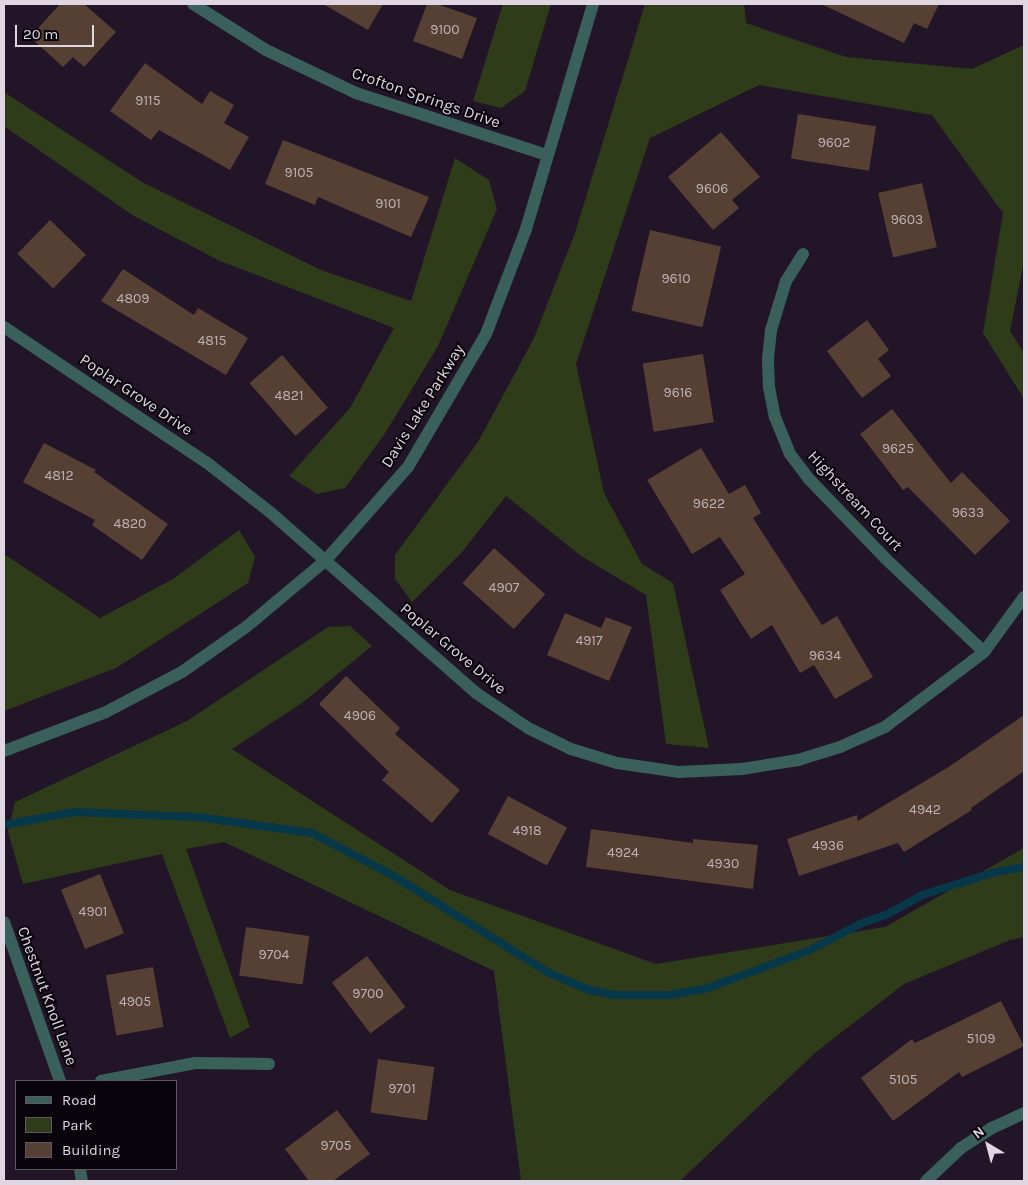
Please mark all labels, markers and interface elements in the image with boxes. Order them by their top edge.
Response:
scale bar [18,15,96,47]
house number: 9100 [430,22,460,38]
text: 20 m [23,25,58,43]
street label: Crofton Springs Drive [349,64,503,132]
house number: 9115 [135,93,161,109]
house number: 9602 [818,135,850,151]
house number: 9105 [285,165,313,181]
house number: 9606 [696,181,728,197]
house number: 9101 [375,196,401,212]
house number: 9603 [891,212,923,228]
house number: 9610 [661,271,691,287]
house number: 4809 [117,291,149,307]
house number: 4815 [198,333,226,349]
street label: Davis Lake Parkway [377,341,469,471]
street label: Poplar Grove Drive [76,350,196,440]
house number: 9616 [664,385,692,401]
house number: 4821 [274,388,304,404]
house number: 9625 [882,441,914,457]
street label: Highstream Court [804,447,906,555]
house number: 4812 [44,468,74,484]
house number: 9622 [693,496,725,512]
house number: 9633 [952,505,984,521]
house number: 4820 [114,516,146,532]
house number: 4907 [489,580,519,596]
street label: Poplar Grove Drive [396,599,510,699]
house number: 4917 [575,633,603,649]
house number: 9634 [809,648,841,664]
house number: 4906 [344,708,376,724]
house number: 4942 [909,802,941,818]
house number: 4918 [512,823,542,839]
house number: 4936 [812,838,844,854]
house number: 4924 [607,845,639,861]
house number: 4930 [707,856,739,872]
house number: 4901 [79,904,107,920]
street label: Chestnut Knoll Lane [13,924,81,1068]
house number: 9704 [259,947,289,963]
house number: 9700 [352,986,384,1002]
house number: 4905 [119,994,151,1010]
house number: 5109 [967,1031,995,1047]
house number: 5105 [889,1072,917,1088]
legend [15,1080,178,1170]
house number: 9701 [388,1081,416,1097]
text: Road [62,1091,97,1109]
text: Park [62,1116,92,1134]
north arrow [963,1120,1013,1170]
text: N [970,1123,988,1142]
house number: 9705 [321,1138,351,1154]
text: Building [62,1141,120,1159]

